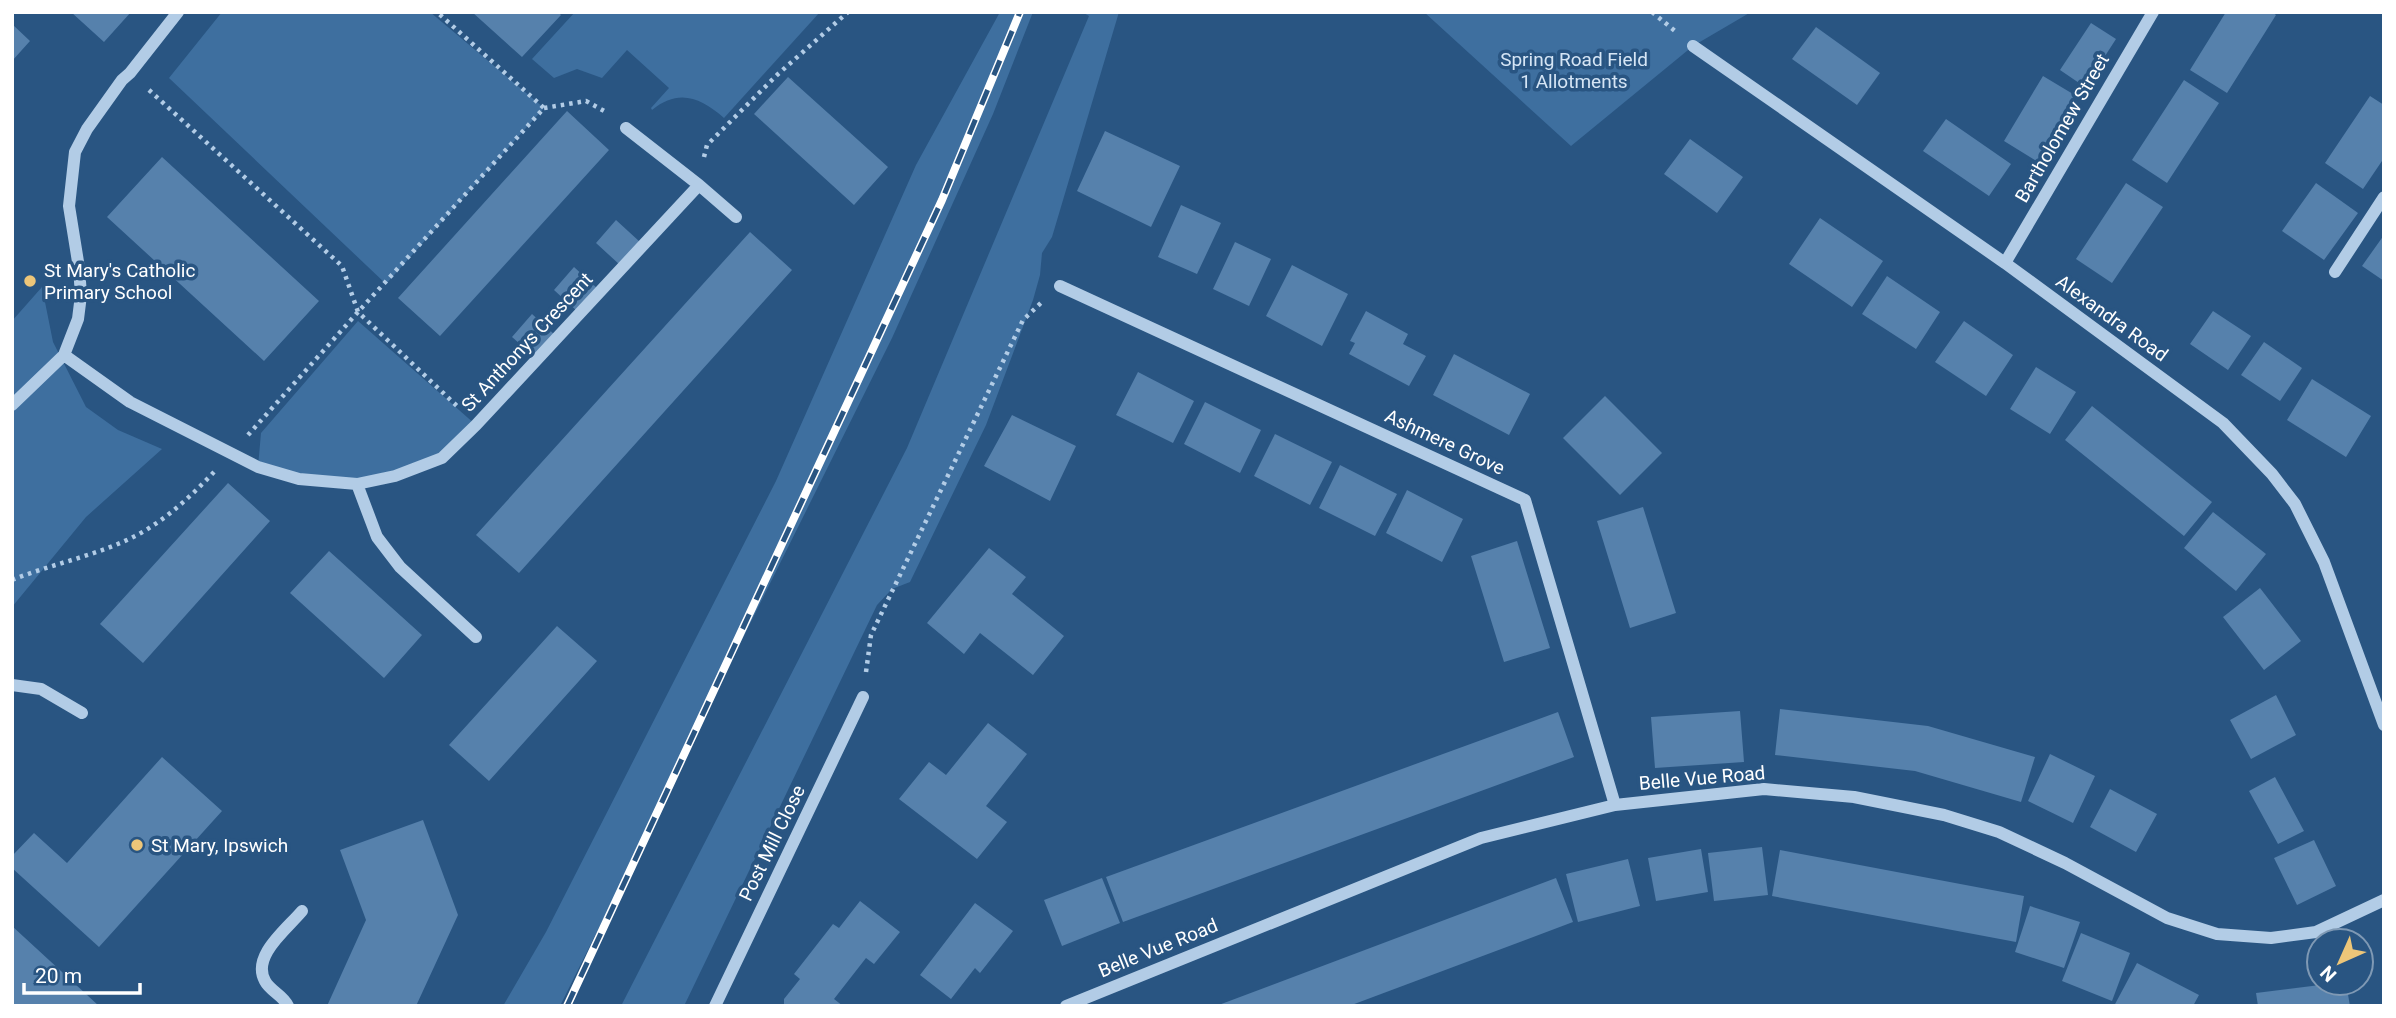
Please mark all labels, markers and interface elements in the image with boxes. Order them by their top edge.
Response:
park label: Spring Road Field 1 Allotments [1500,48,1648,93]
street label: Bartholomew Street [2010,50,2114,206]
place label: St Mary's Catholic Primary School [44,259,195,304]
street label: St Anthonys Crescent [457,268,597,416]
street label: Alexandra Road [2052,270,2172,366]
marker: St Mary's Catholic Primary School [22,273,38,289]
street label: Ashmere Grove [1381,404,1509,480]
street label: Belle Vue Road [1638,761,1766,795]
street label: Post Mill Close [734,781,810,905]
place label: St Mary, Ipswich [151,834,288,857]
marker: St Mary, Ipswich [129,837,145,853]
street label: Belle Vue Road [1095,914,1221,982]
north arrow [2305,927,2375,997]
scale bar [24,951,140,995]
text: N [2315,961,2341,987]
text: 20 m [35,964,82,988]

